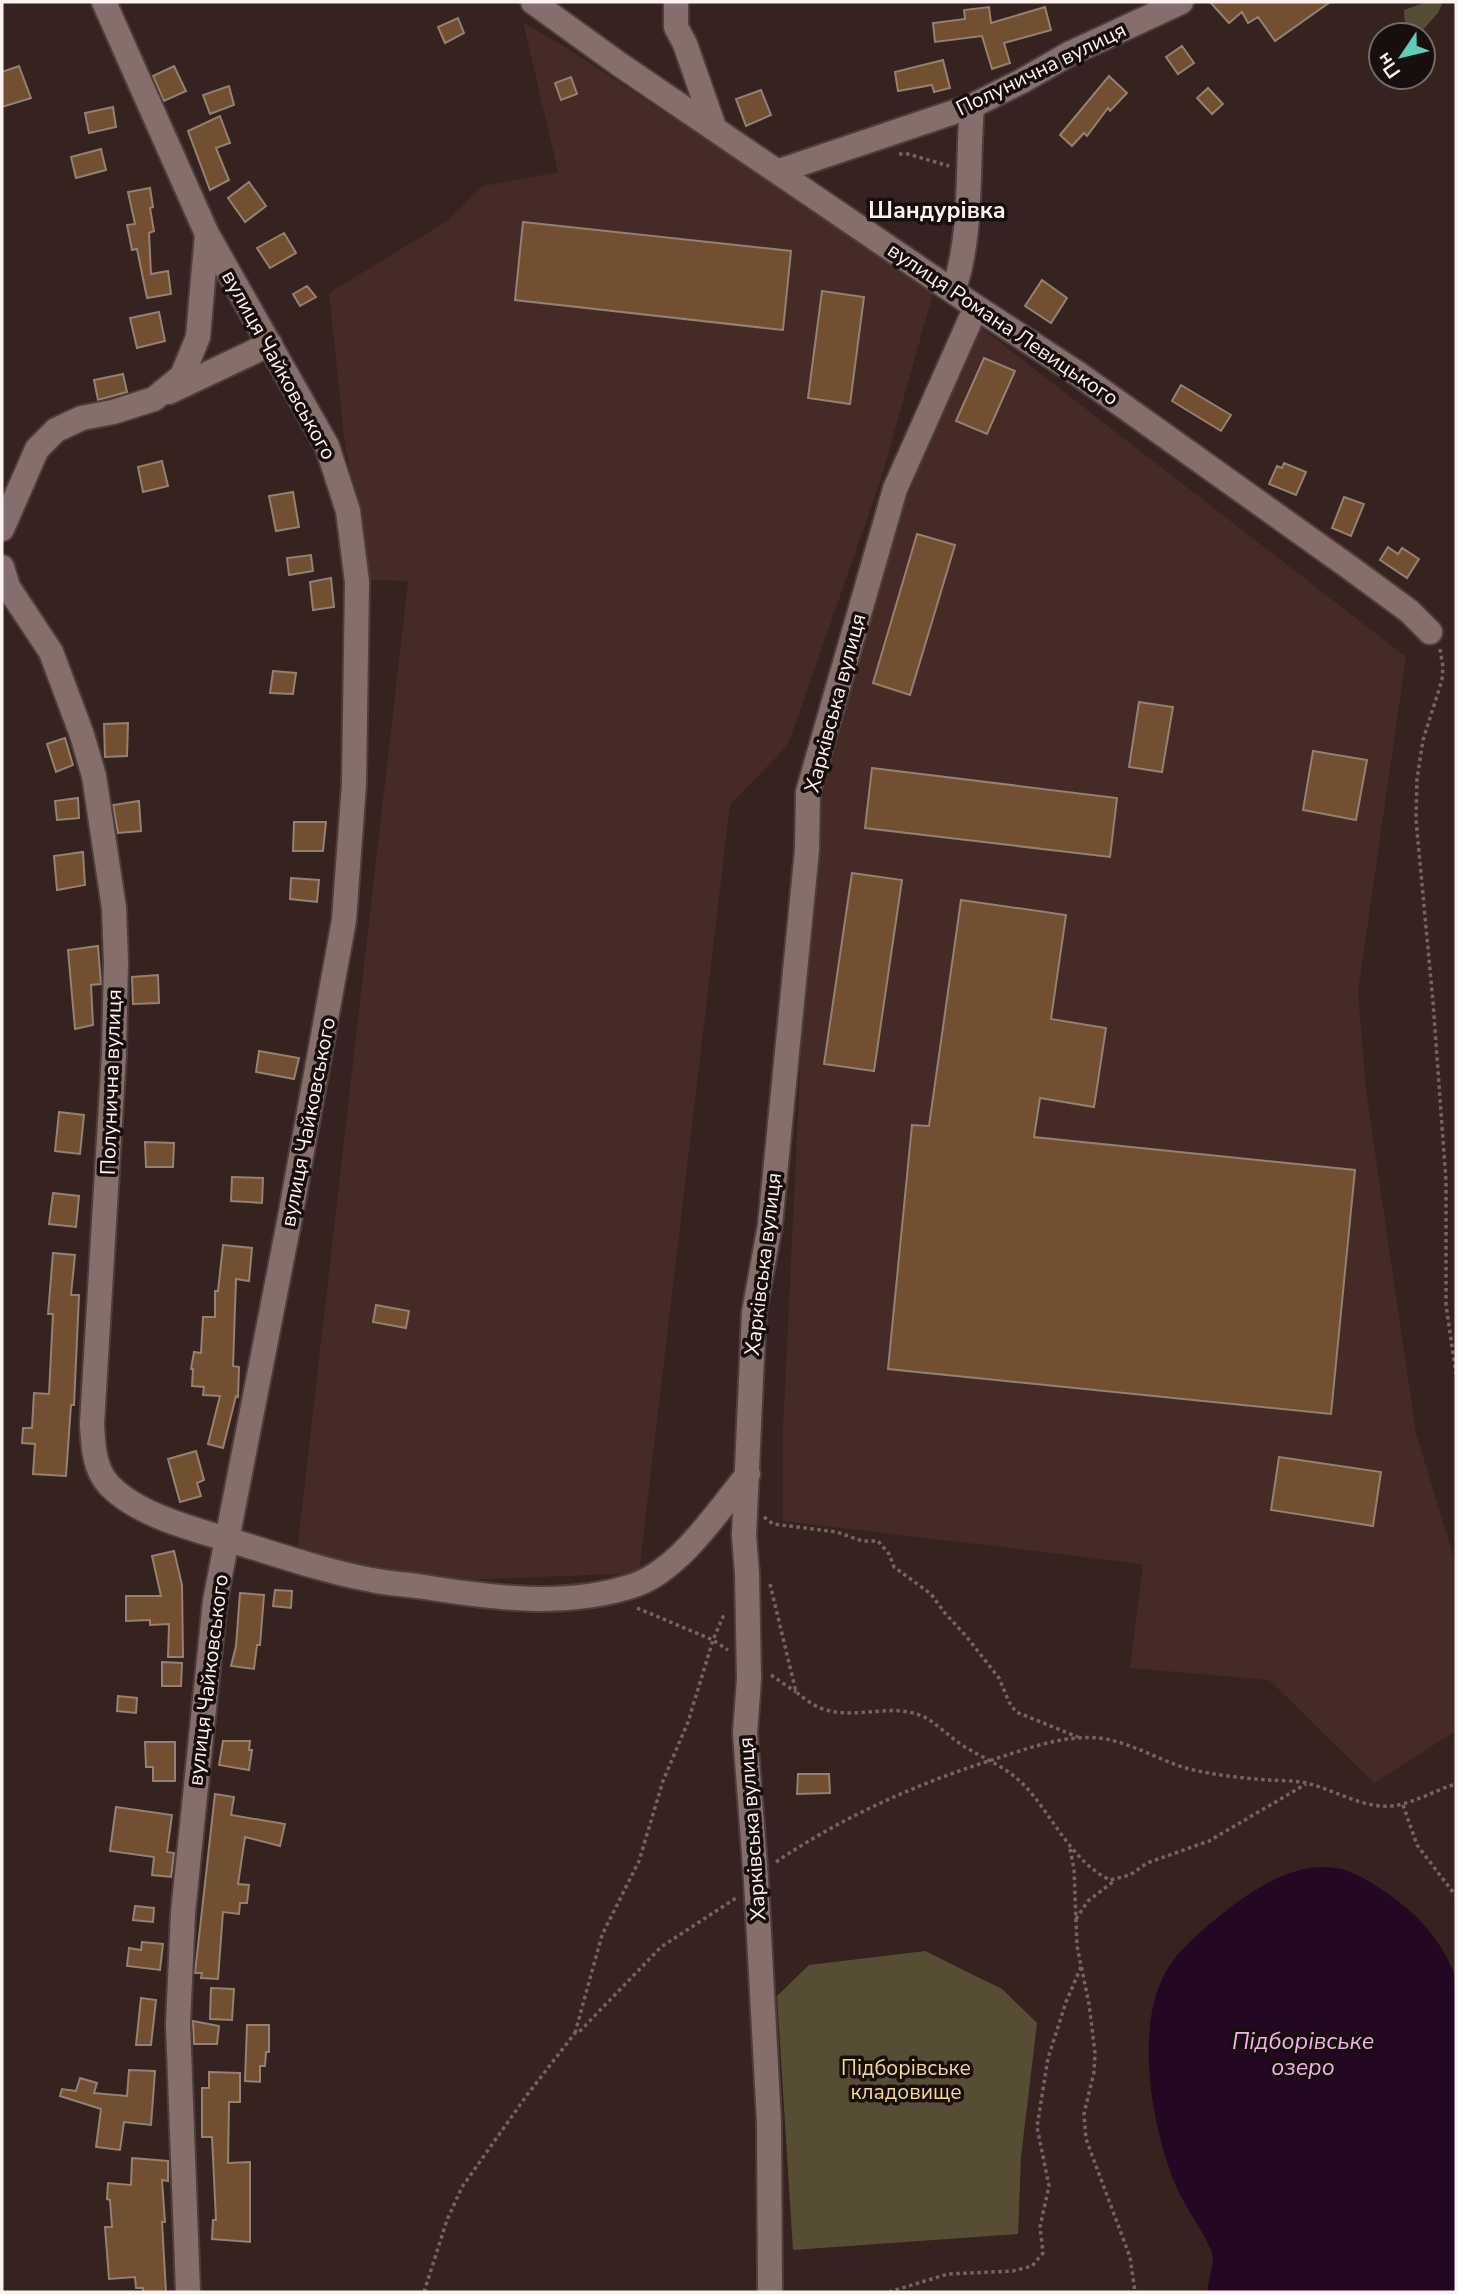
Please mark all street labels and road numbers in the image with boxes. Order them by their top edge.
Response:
street label: Полунична вулиця [951,16,1131,122]
street label: вулиця Романа Левицького [882,236,1124,412]
street label: вулиця Чайковського [215,265,343,465]
street label: Харківська вулиця [798,610,872,796]
street label: Полунична вулиця [94,989,128,1175]
street label: вулиця Чайковського [274,1015,342,1229]
street label: Харківська вулиця [738,1171,788,1357]
street label: вулиця Чайковського [181,1573,235,1787]
street label: Харківська вулиця [732,1736,772,1922]

